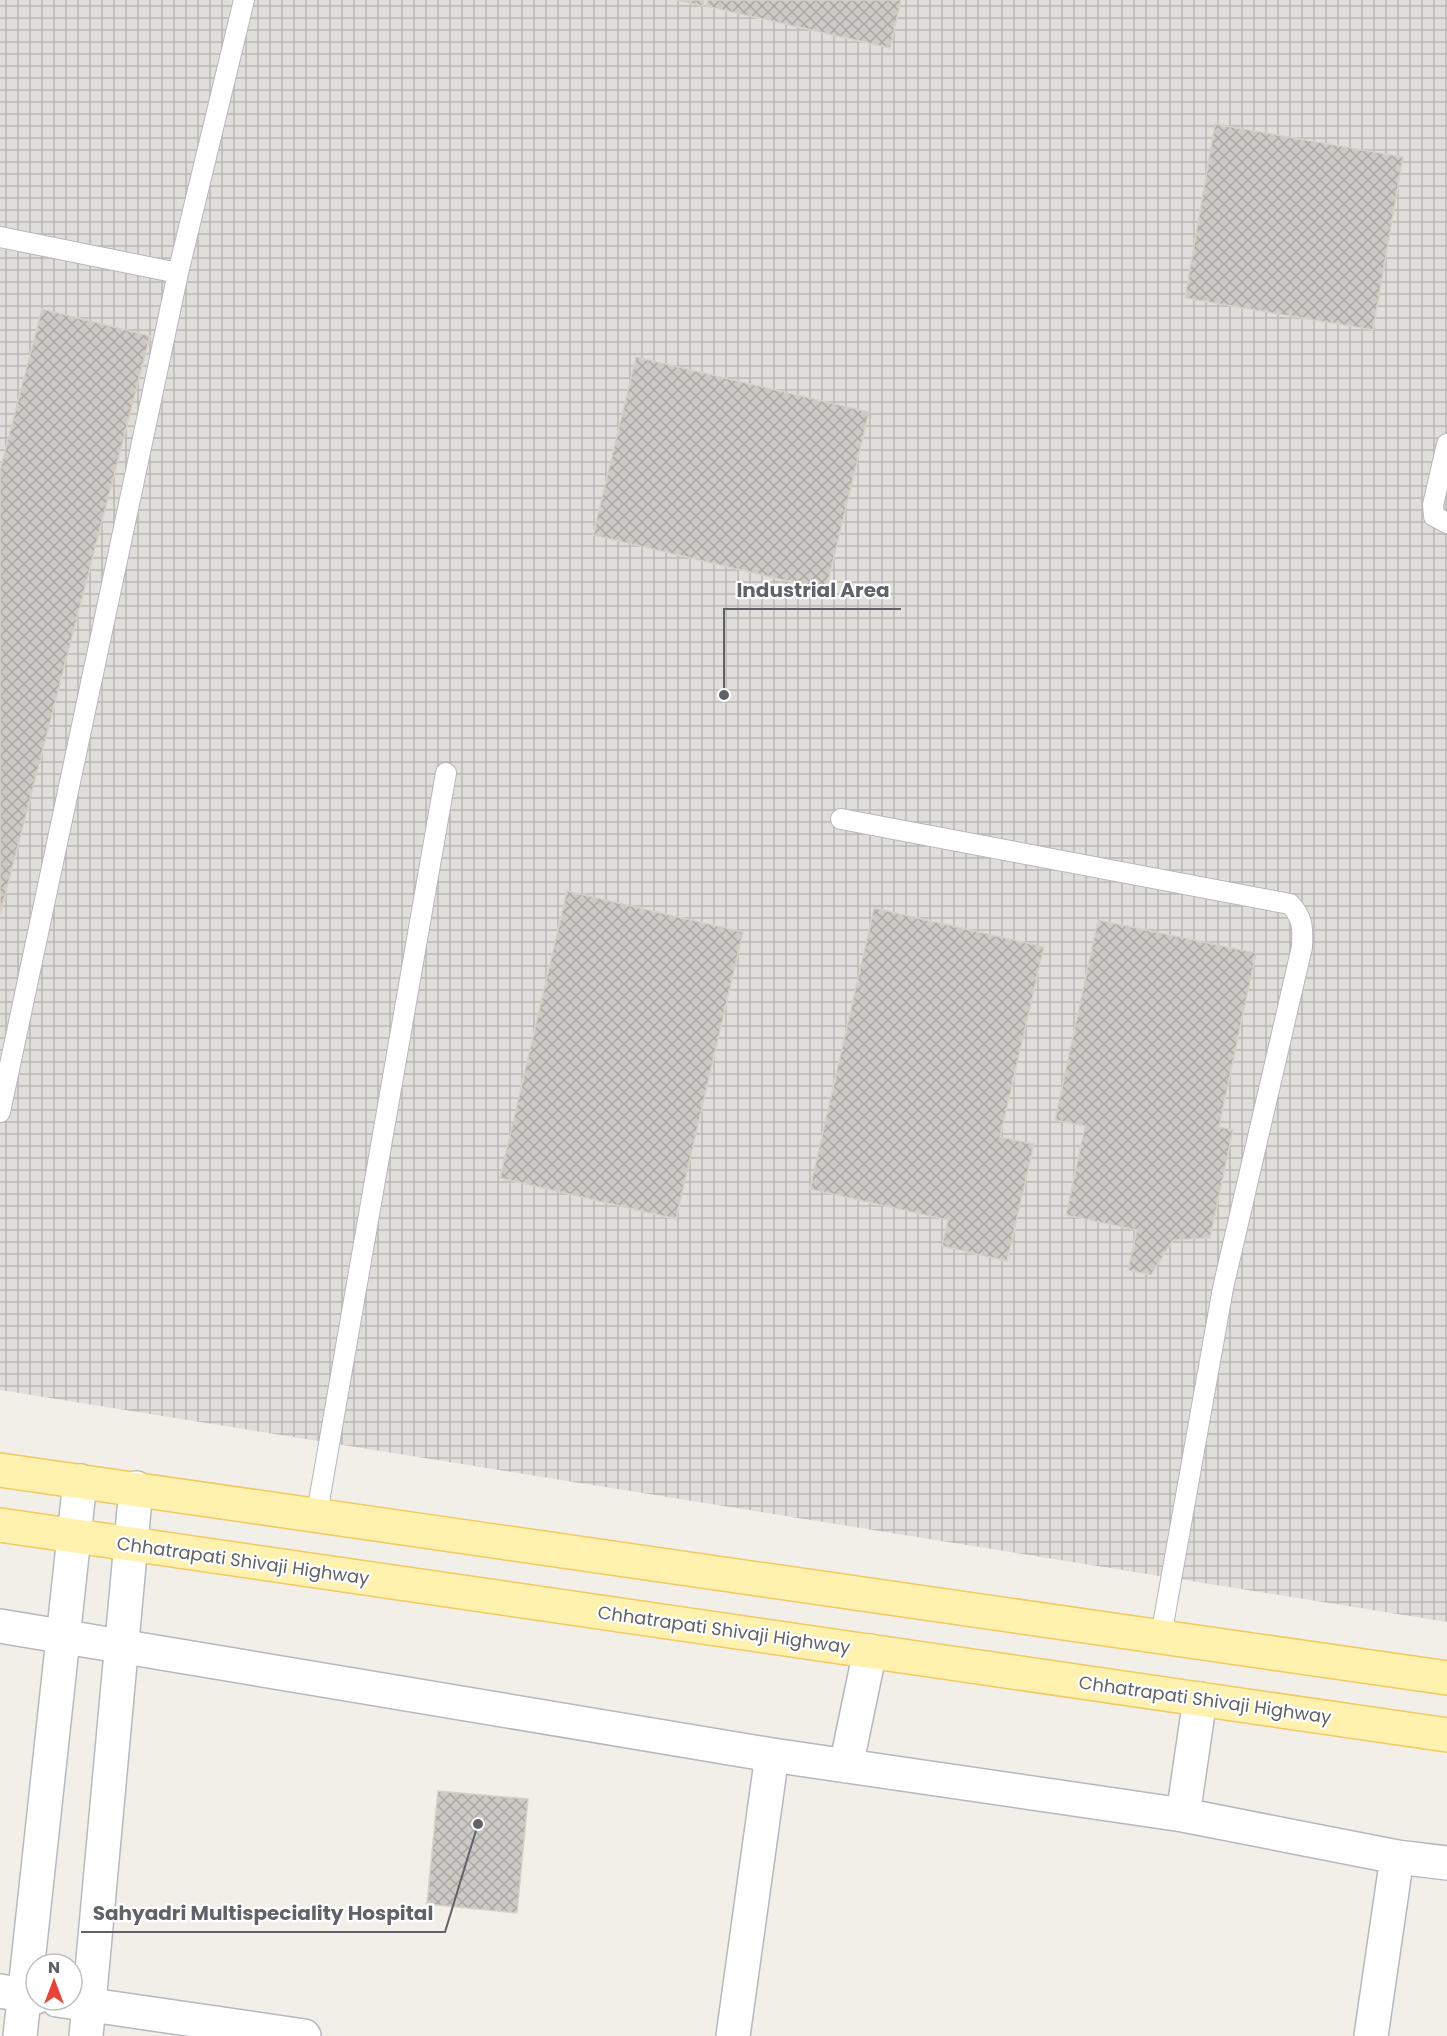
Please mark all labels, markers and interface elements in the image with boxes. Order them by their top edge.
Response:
callout: Industrial Area [724,571,901,609]
text: Industrial Area [736,576,890,604]
street label: Chhatrapati Shivaji Highway [115,1530,371,1591]
street label: Chhatrapati Shivaji Highway [596,1599,852,1660]
street label: Chhatrapati Shivaji Highway [1077,1669,1333,1730]
callout: Sahyadri Multispeciality Hospital [81,1894,445,1932]
text: Sahyadri Multispeciality Hospital [93,1899,433,1927]
north arrow [24,1952,84,2012]
text: N [48,1956,60,1979]

